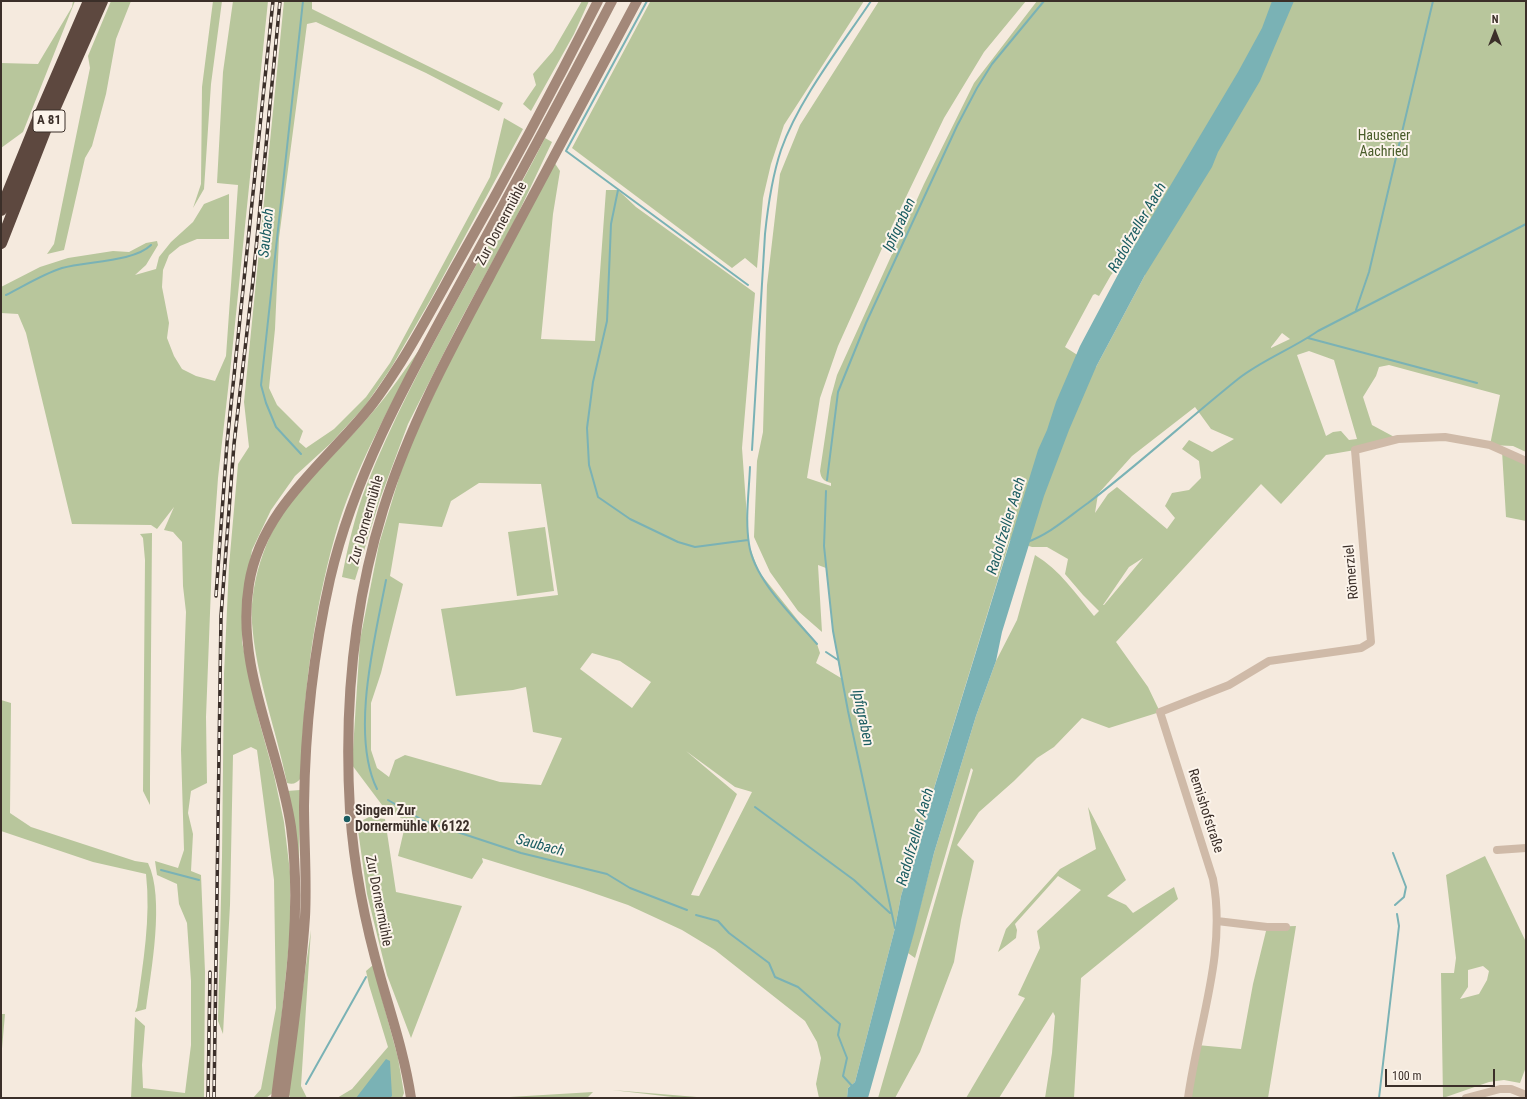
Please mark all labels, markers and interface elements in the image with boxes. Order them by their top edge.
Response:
north arrow [1475,12,1515,52]
text: N [1492,13,1498,26]
road number: A 81 [33,110,65,132]
park label: Hausener Aachried [1358,128,1410,160]
street label: Zur Dornermühle [473,179,531,269]
water label: Radolfzeller Aach [1105,180,1171,276]
water label: Ipfigraben [880,195,920,255]
water label: Saubach [255,207,279,259]
street label: Zur Dornermühle [346,473,388,567]
water label: Radolfzeller Aach [984,475,1030,577]
street label: Römerziel [1341,544,1363,600]
water label: Ipfigraben [847,688,877,748]
street label: Remishofstraße [1184,767,1226,855]
water label: Radolfzeller Aach [893,786,939,888]
place label: Singen Zur Dornermühle K 6122 [355,803,470,836]
marker: Singen Zur Dornermühle K 6122 [342,814,352,824]
water label: Saubach [514,831,566,861]
street label: Zur Dornermühle [361,854,395,948]
scale bar [1387,1061,1497,1087]
text: 100 m [1392,1069,1422,1083]

